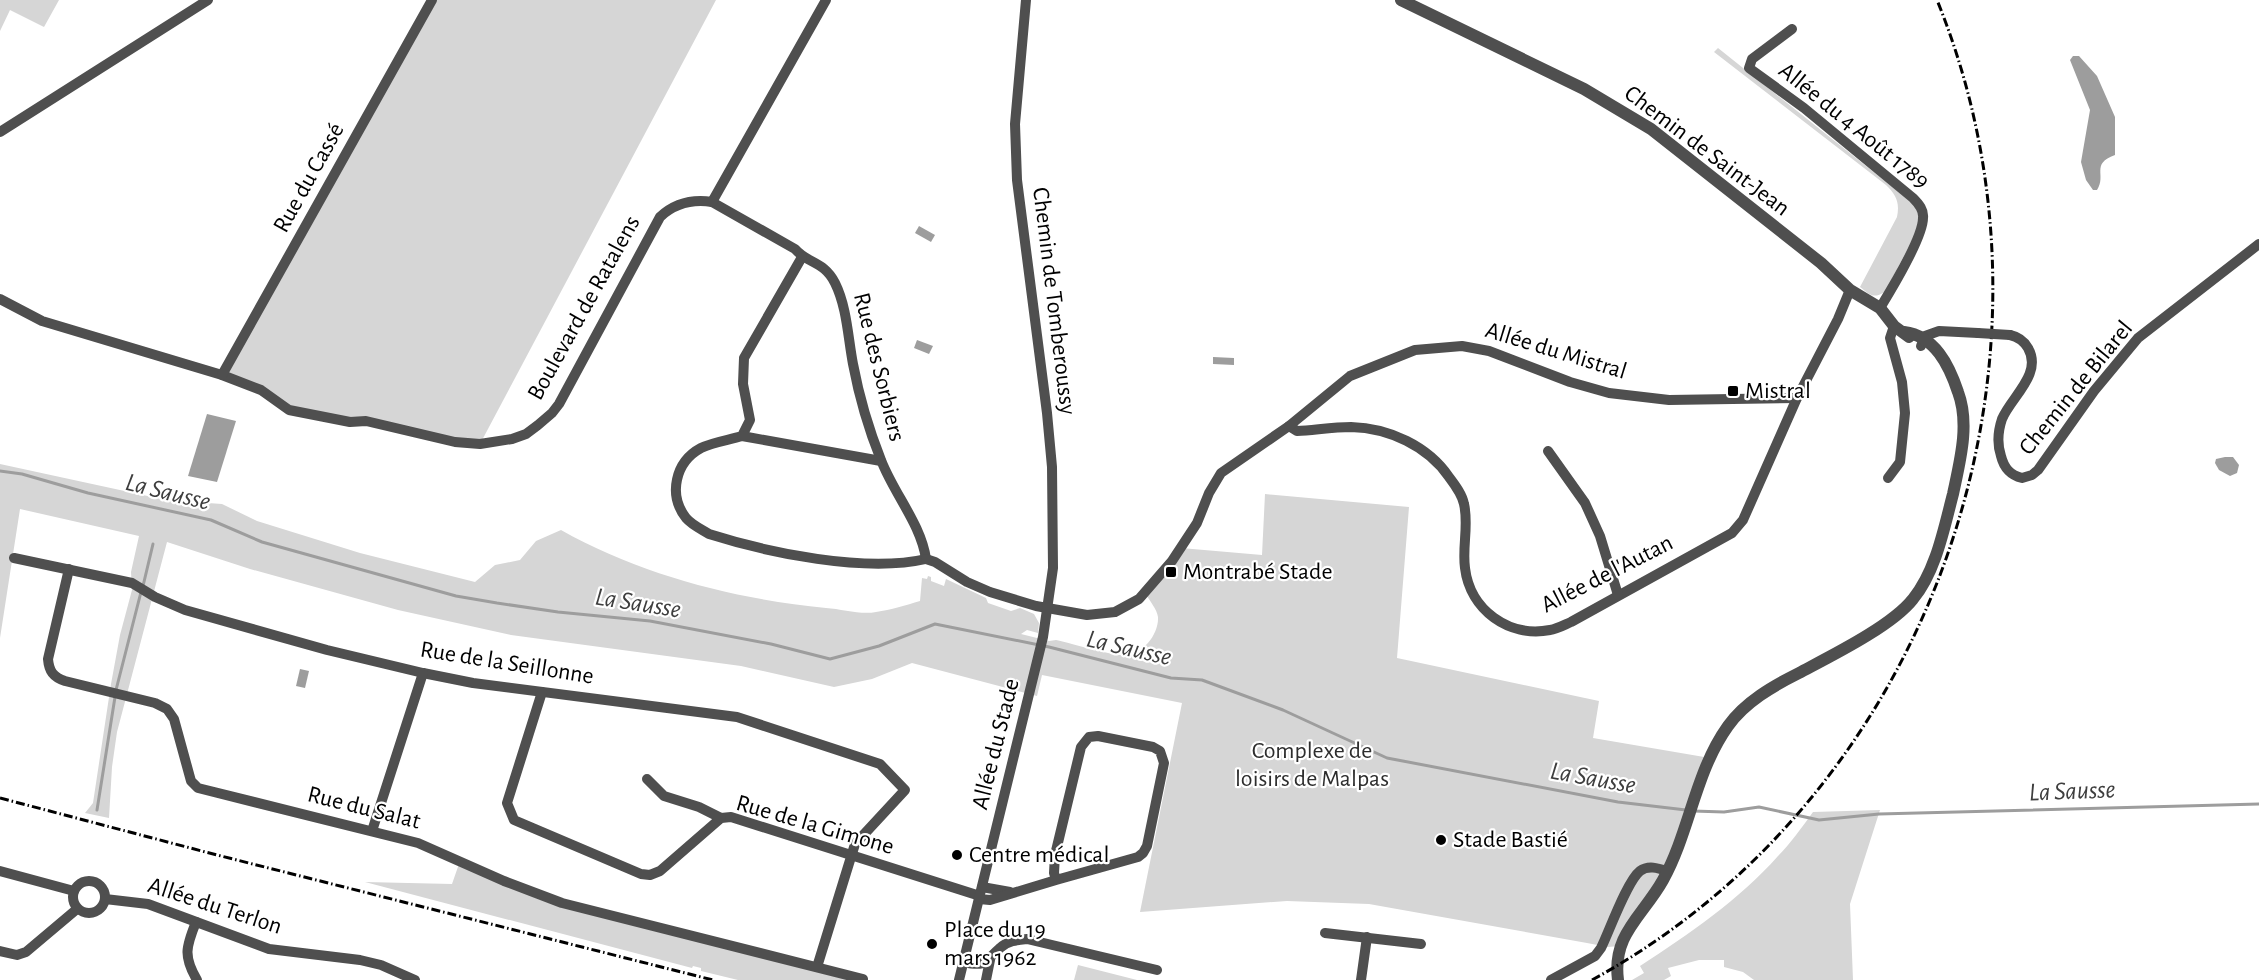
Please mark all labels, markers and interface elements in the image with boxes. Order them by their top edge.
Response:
street label: Allée du 4 Août 1789 [1774,58,1934,194]
street label: Chemin de Saint-Jean [1620,81,1794,221]
street label: Rue du Cassé [269,119,349,237]
street label: Chemin de Tomberoussy [1028,186,1080,416]
street label: Boulevard de Ratalens [523,212,645,404]
street label: Rue des Sorbiers [849,290,909,444]
street label: Chemin de Bilarel [2015,316,2137,460]
street label: Allée du Mistral [1483,318,1629,384]
place label: Mistral [1745,379,1811,403]
marker: Mistral [1726,384,1740,398]
water label: La Sausse [123,469,213,515]
street label: Allée de l'Autan [1537,531,1677,617]
place label: Montrabé Stade [1183,560,1333,584]
marker: Montrabé Stade [1164,565,1178,579]
water label: La Sausse [593,583,683,623]
water label: La Sausse [1084,626,1174,670]
street label: Rue de la Seillonne [419,637,595,689]
street label: Allée du Stade [968,676,1024,812]
park label: Complexe de loisirs de Malpas [1235,739,1389,791]
water label: La Sausse [1548,758,1638,798]
water label: La Sausse [2028,776,2116,806]
street label: Rue du Salat [305,782,423,834]
street label: Rue de la Gimone [733,791,897,859]
place label: Stade Bastié [1453,828,1568,852]
marker: Stade Bastié [1434,833,1448,847]
place label: Centre médical [969,843,1109,867]
marker: Centre médical [950,848,964,862]
street label: Allée du Terlon [145,873,285,939]
place label: Place du 19 mars 1962 [944,918,1046,970]
marker: Place du 19 mars 1962 [925,937,939,951]

